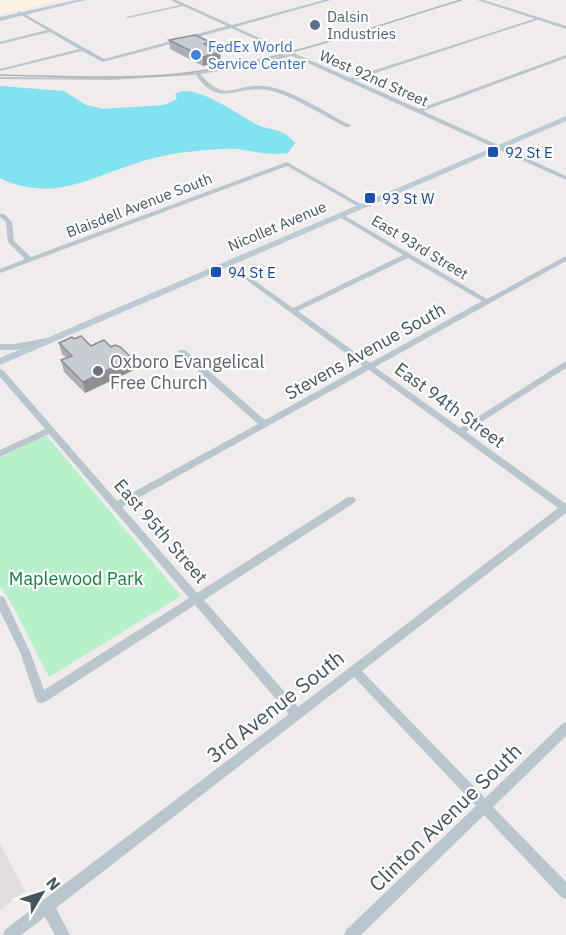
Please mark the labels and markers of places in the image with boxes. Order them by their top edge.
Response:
place label: Dalsin Industries [327,7,396,43]
marker: Dalsin Industries [308,18,322,32]
place label: FedEx World Service Center [208,37,306,73]
marker: FedEx World Service Center [189,48,203,62]
place label: 92 St E [505,143,553,162]
marker: 92 St E [486,145,500,159]
place label: 93 St W [382,189,435,208]
marker: 93 St W [363,191,377,205]
place label: 94 St E [228,263,276,282]
marker: 94 St E [209,265,223,279]
place label: Oxboro Evangelical Free Church [110,350,265,394]
marker: Oxboro Evangelical Free Church [91,364,105,378]

